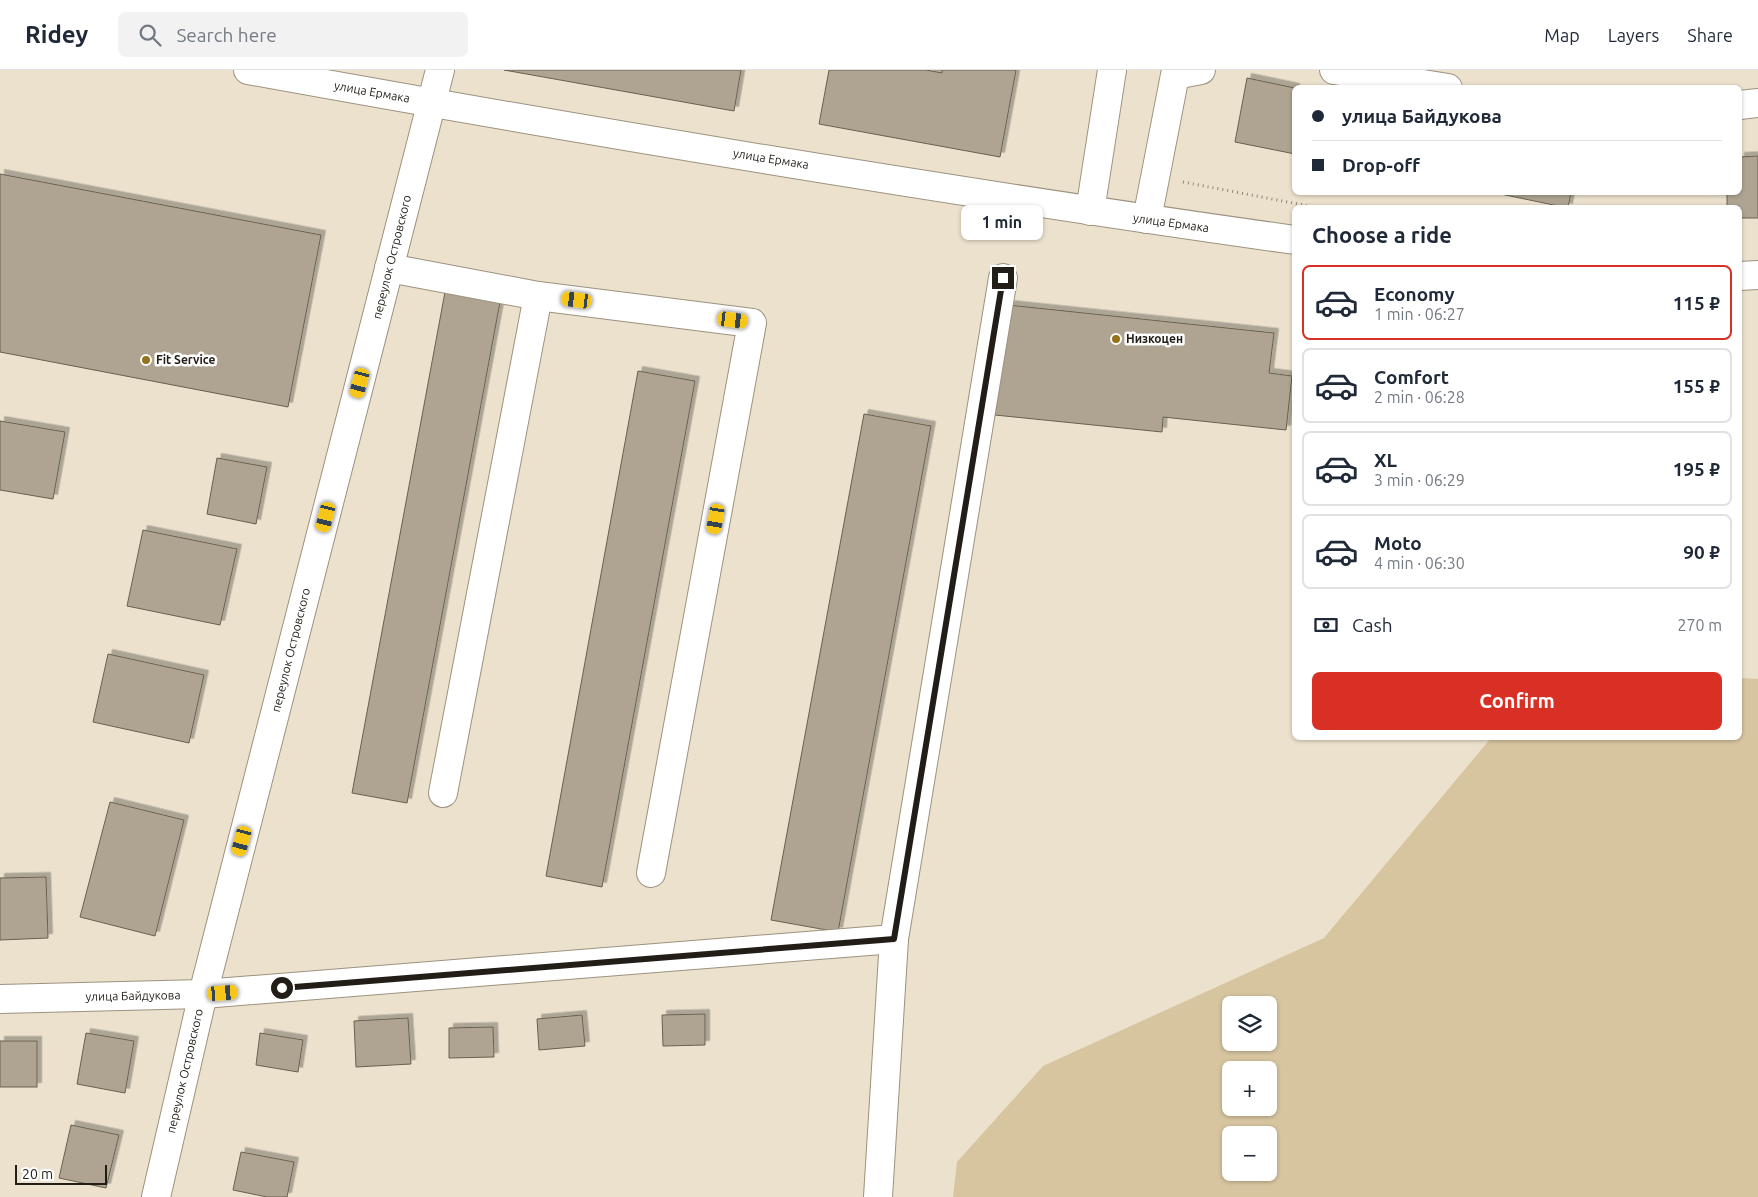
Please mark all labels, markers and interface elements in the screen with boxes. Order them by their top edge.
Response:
search box [118,12,468,57]
text: Ridey [25,21,88,48]
icon: search [136,21,164,49]
text: Search here [176,24,277,46]
text: Map [1544,25,1580,45]
text: Layers [1608,25,1659,45]
text: Share [1687,25,1733,45]
street label: улица Ермака [333,78,411,105]
text: улица Байдукова [1342,105,1502,127]
street label: улица Ермака [732,146,810,171]
text: Drop-off [1342,154,1420,176]
street label: переулок Островского [370,194,413,320]
callout: 1 min [962,206,1044,240]
street label: улица Ермака [1132,211,1210,234]
text: 1 min [982,213,1022,231]
text: Choose a ride [1312,222,1452,247]
route end [992,267,1014,289]
icon: car [1314,280,1359,325]
text: Economy [1374,283,1455,305]
car [561,291,592,309]
text: 115 ₽ [1673,292,1720,314]
text: 1 min · 06:27 [1374,305,1465,323]
car [717,311,748,329]
place label: Низкоцен [1126,332,1183,345]
marker: Низкоцен [1110,333,1122,345]
place label: Fit Service [156,353,216,366]
marker: Fit Service [140,354,152,366]
icon: car [1314,363,1359,408]
text: Comfort [1374,366,1449,388]
car [348,367,371,399]
text: 155 ₽ [1673,375,1720,397]
text: 2 min · 06:28 [1374,388,1465,406]
icon: car [1314,446,1359,491]
text: XL [1374,449,1397,471]
text: 195 ₽ [1673,458,1720,480]
text: 3 min · 06:29 [1374,471,1465,489]
car [315,501,336,533]
car [706,503,725,535]
icon: car [1314,529,1359,574]
text: Moto [1374,532,1422,554]
text: 90 ₽ [1683,541,1720,563]
text: 4 min · 06:30 [1374,554,1465,572]
street label: переулок Островского [269,587,312,713]
icon: cash [1312,611,1340,639]
text: Cash [1352,614,1393,636]
text: 270 m [1677,616,1722,634]
button: Confirm [1312,672,1722,730]
car [230,825,253,857]
route start [271,977,293,999]
car [207,984,238,1002]
street label: улица Байдукова [85,988,181,1003]
map controls [1222,996,1277,1181]
button: layers [1222,996,1277,1051]
street label: переулок Островского [164,1007,205,1134]
button: + [1222,1061,1277,1116]
button: − [1222,1126,1277,1181]
scale bar [15,1162,108,1185]
text: 20 m [22,1166,53,1182]

